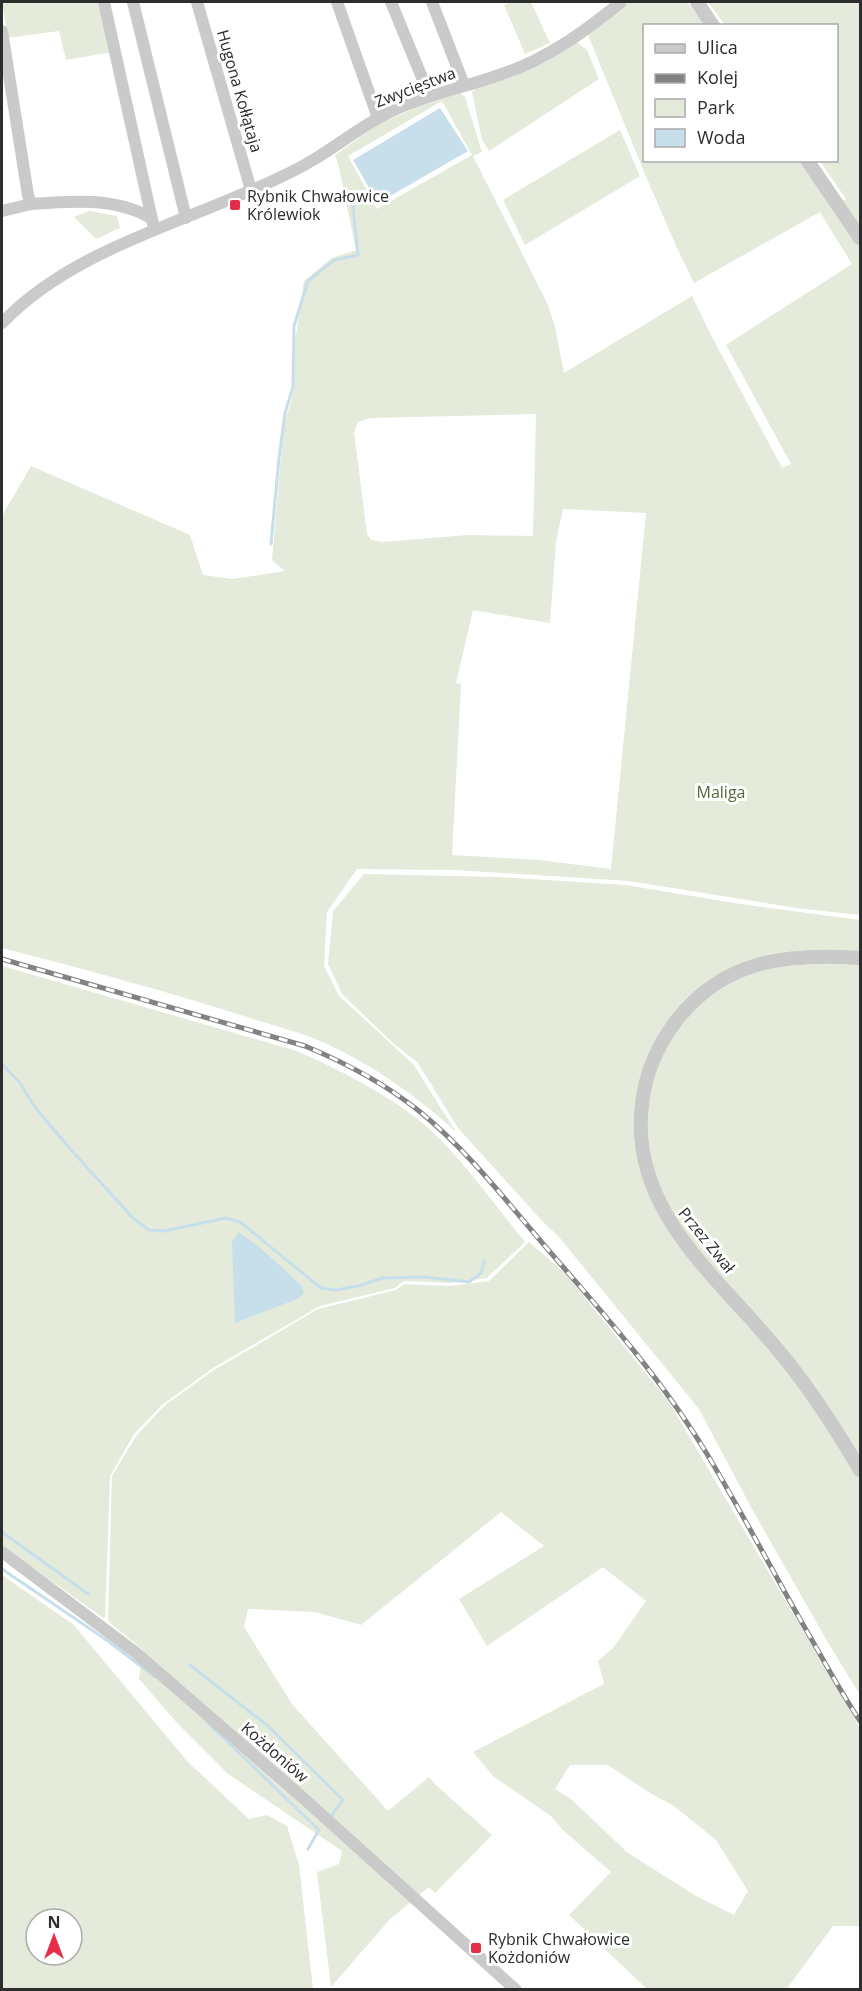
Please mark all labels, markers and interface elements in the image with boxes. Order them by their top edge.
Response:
legend [643,24,838,162]
street label: Hugona Kołłątaja [212,27,268,155]
text: Ulica [697,35,738,59]
street label: Zwycięstwa [371,62,459,112]
text: Kolej [697,65,738,89]
text: Park [697,95,735,119]
text: Woda [697,125,745,149]
place label: Rybnik Chwałowice Królewiok [247,185,389,225]
marker: Rybnik Chwałowice Królewiok [228,198,242,212]
park label: Maliga [697,781,745,803]
street label: Przez Zwał [674,1202,741,1278]
street label: Kożdoniów [237,1717,314,1788]
north arrow [24,1907,84,1967]
text: N [47,1911,61,1933]
place label: Rybnik Chwałowice Kożdoniów [488,1928,630,1968]
marker: Rybnik Chwałowice Kożdoniów [469,1941,483,1955]

